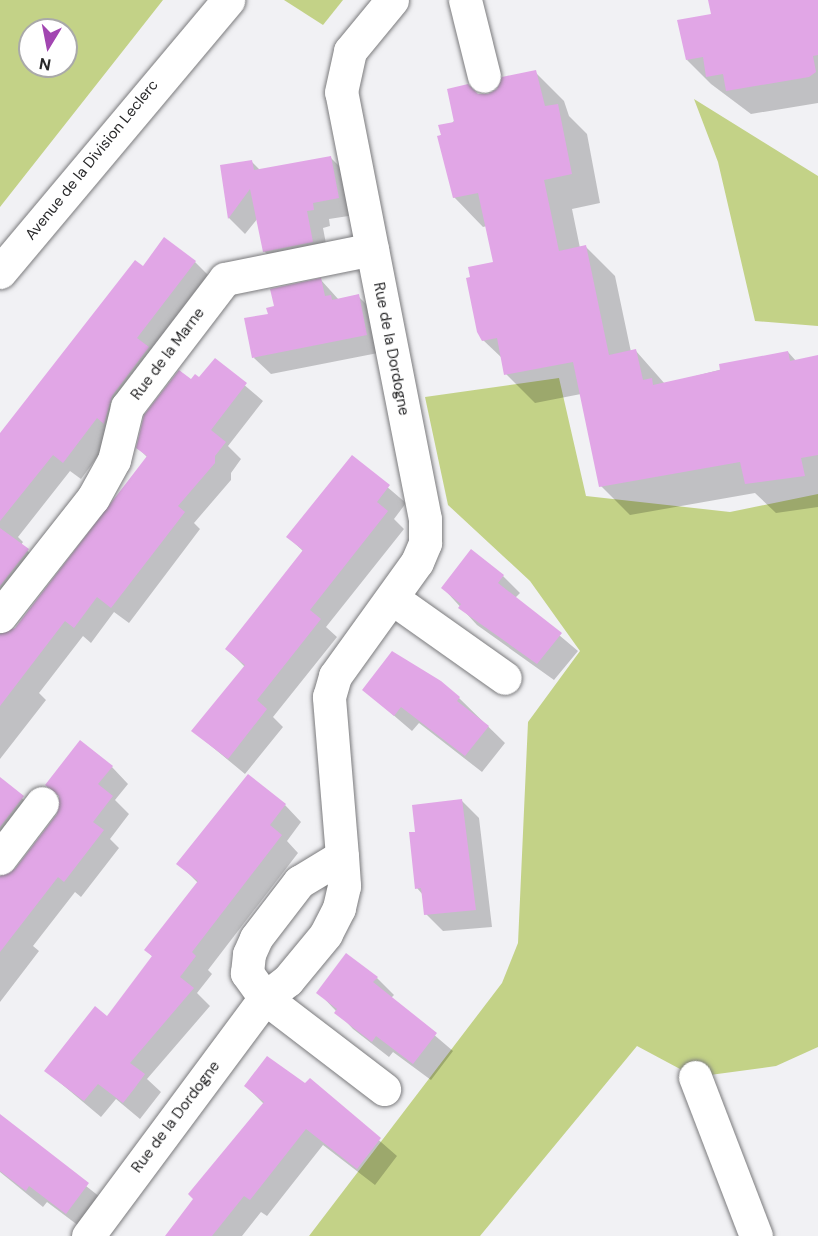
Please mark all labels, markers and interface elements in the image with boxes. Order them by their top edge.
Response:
north arrow [18,18,78,78]
text: N [38,53,53,76]
street label: Avenue de la Division Leclerc [22,76,162,244]
street label: Rue de la Dordogne [369,281,413,417]
street label: Rue de la Marne [127,304,209,404]
street label: Rue de la Dordogne [128,1058,224,1176]

